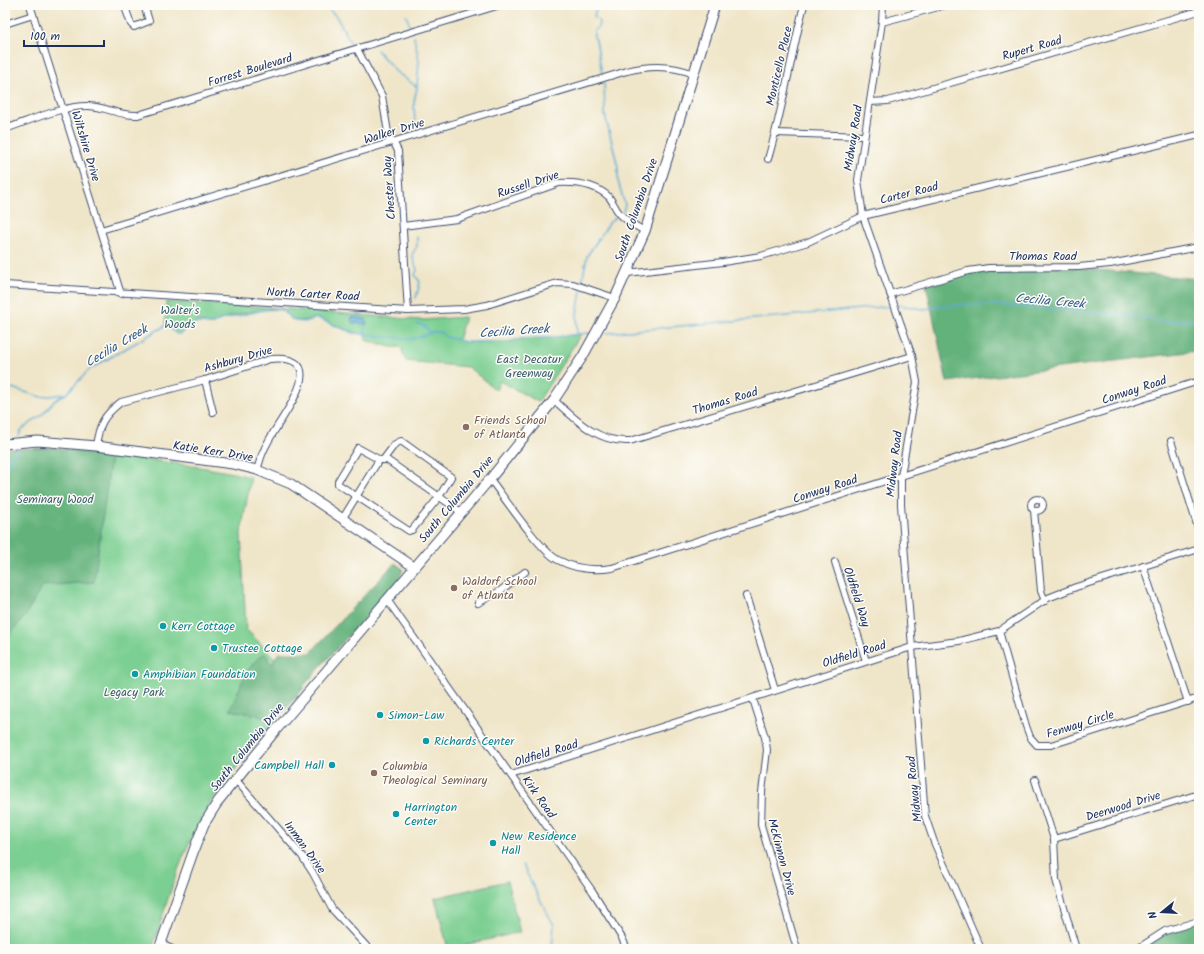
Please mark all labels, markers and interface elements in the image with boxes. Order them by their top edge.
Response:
scale bar [24,22,104,48]
street label: Monticello Place [761,24,798,108]
text: 100 m [30,27,61,46]
street label: Rupert Road [1000,31,1065,66]
street label: Forrest Boulevard [206,48,296,92]
street label: Midway Road [839,103,868,172]
street label: Wiltshire Drive [66,108,106,185]
street label: Walker Drive [361,113,428,150]
street label: Chester Way [378,155,401,220]
street label: South Columbia Drive [610,155,663,265]
street label: Russell Drive [495,165,562,203]
street label: Carter Road [878,177,941,210]
street label: Thomas Road [1009,247,1078,266]
street label: North Carter Road [266,283,361,306]
water label: Cecilia Creek [1014,288,1088,315]
park label: Walter's Woods [161,301,199,334]
water label: Cecilia Creek [81,318,154,373]
water label: Cecilia Creek [478,318,552,344]
street label: Ashbury Drive [202,340,275,378]
park label: East Decatur Greenway [496,350,563,383]
street label: Conway Road [1099,371,1170,410]
street label: Thomas Road [690,382,761,420]
place label: Friends School of Atlanta [474,411,547,444]
marker: Friends School of Atlanta [461,422,471,432]
street label: Midway Road [881,429,908,498]
street label: Katie Kerr Drive [172,436,255,467]
street label: South Columbia Drive [414,451,499,547]
street label: Conway Road [790,470,861,509]
park label: Seminary Wood [17,490,94,509]
street label: Oldfield Way [838,565,875,630]
place label: Waldorf School of Atlanta [462,572,537,605]
marker: Waldorf School of Atlanta [449,583,459,593]
place label: Kerr Cottage [171,617,235,636]
marker: Kerr Cottage [158,621,168,631]
street label: Oldfield Road [820,635,889,673]
place label: Trustee Cottage [222,639,303,658]
marker: Trustee Cottage [209,643,219,653]
place label: Amphibian Foundation [143,665,256,684]
marker: Amphibian Foundation [130,669,140,679]
park label: Legacy Park [104,683,165,702]
street label: South Columbia Drive [206,699,289,796]
street label: Fenway Circle [1044,705,1117,744]
place label: Simon-Law [388,706,445,725]
marker: Simon-Law [375,710,385,720]
place label: Richards Center [434,732,515,751]
street label: Oldfield Road [512,734,581,772]
marker: Richards Center [421,736,431,746]
street label: Midway Road [901,754,927,823]
place label: Campbell Hall [254,756,324,775]
place label: Columbia Theological Seminary [382,757,488,790]
marker: Campbell Hall [327,760,337,770]
marker: Columbia Theological Seminary [369,768,379,778]
street label: Kirk Road [517,772,561,823]
street label: Deerwood Drive [1083,786,1163,827]
place label: Harrington Center [404,798,457,831]
marker: Harrington Center [391,809,401,819]
street label: McKinnon Drive [762,816,801,898]
street label: Inman Drive [279,817,331,878]
place label: New Residence Hall [501,827,577,860]
marker: New Residence Hall [488,838,498,848]
north arrow [1142,892,1182,932]
text: N [1144,909,1163,921]

